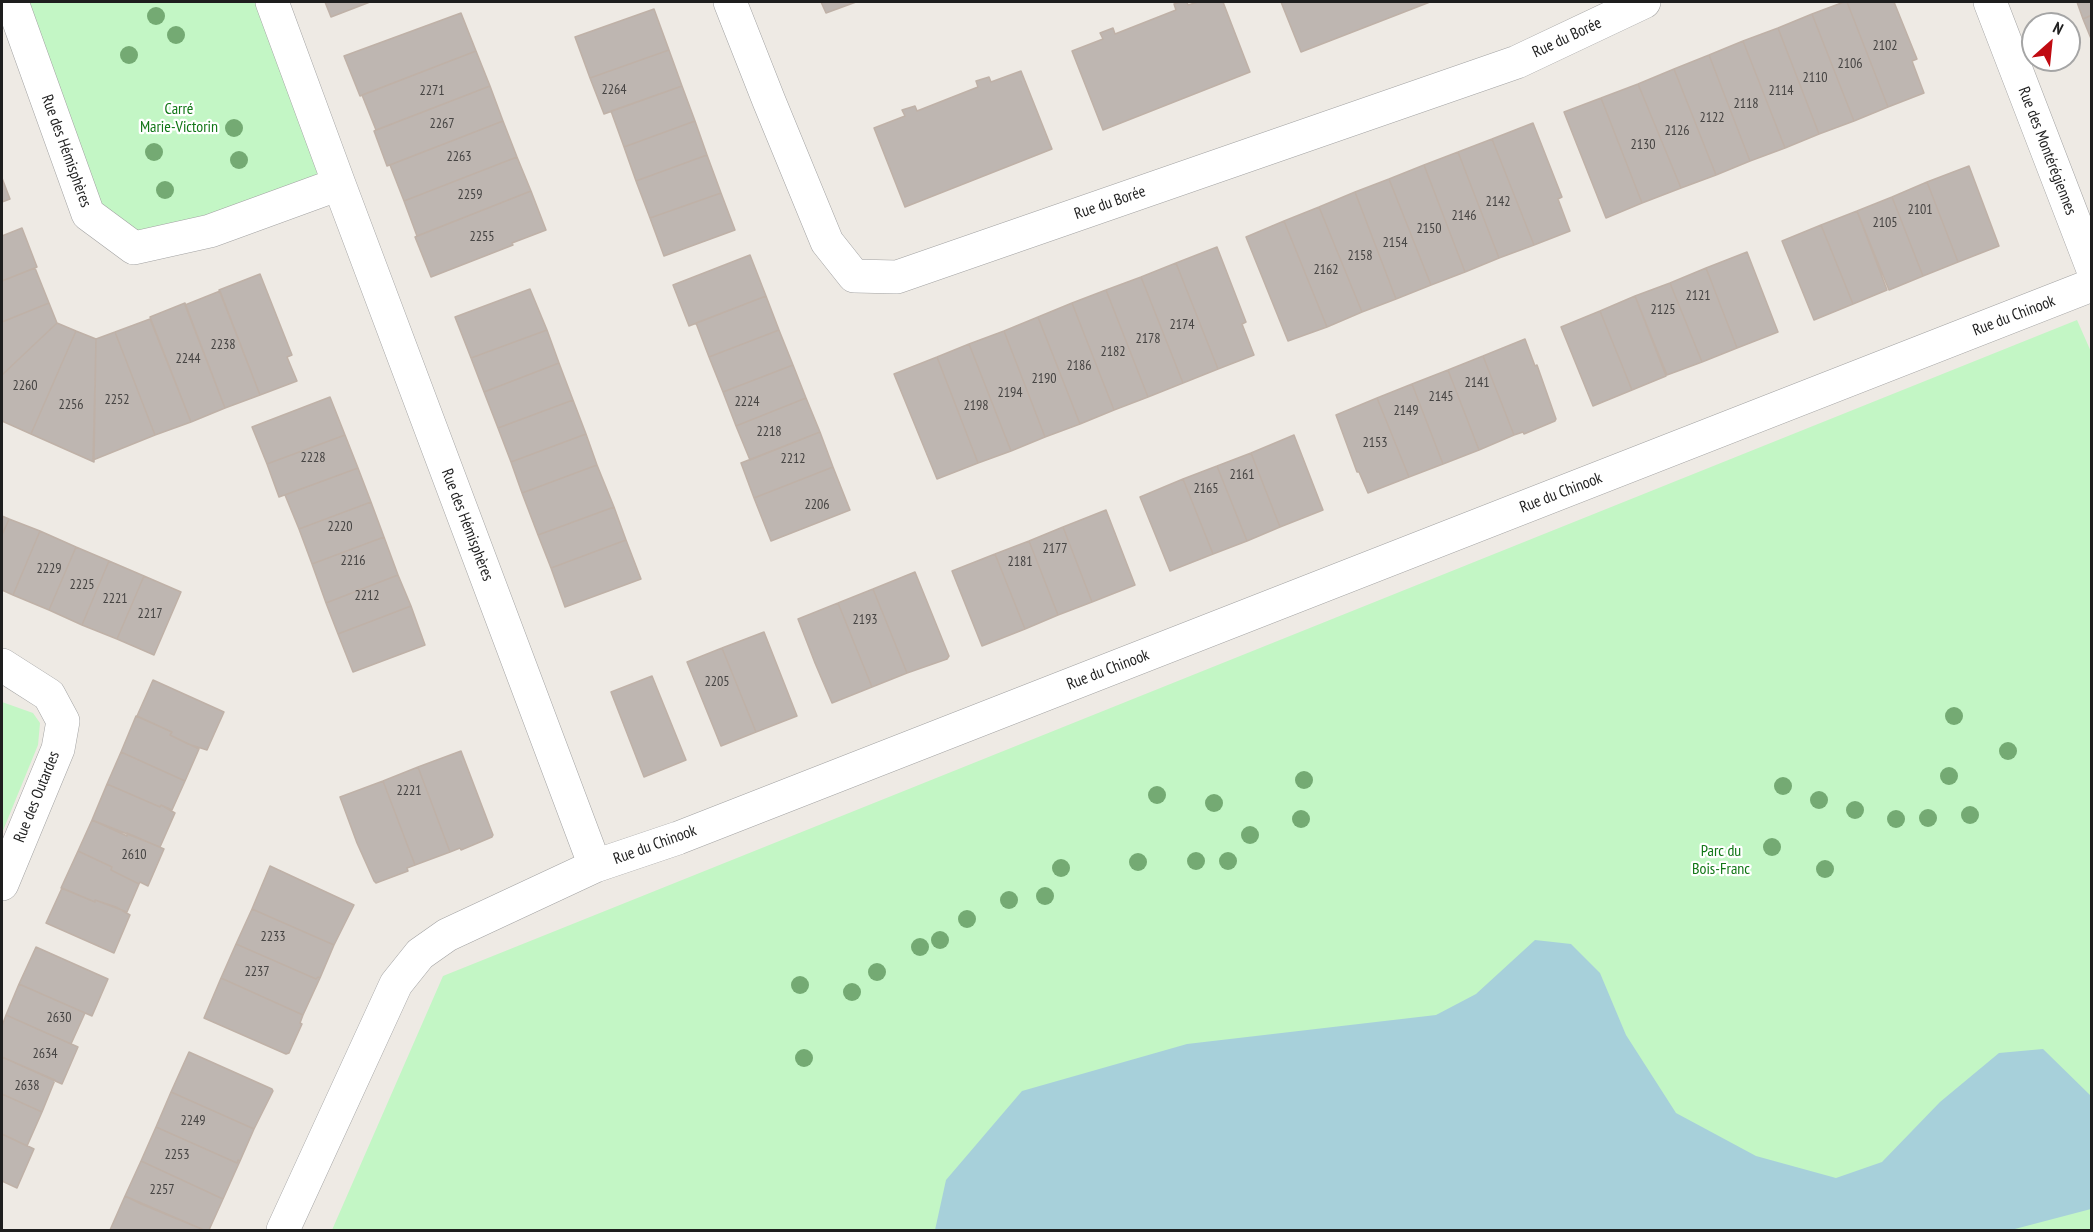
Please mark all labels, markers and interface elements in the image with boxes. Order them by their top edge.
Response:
north arrow [2021,12,2081,72]
street label: Rue du Borée [1529,14,1605,62]
text: N [2050,17,2067,39]
house number: 2102 [1872,38,1898,54]
house number: 2106 [1837,56,1863,72]
house number: 2110 [1802,70,1828,86]
house number: 2264 [601,82,627,98]
house number: 2271 [419,83,445,99]
house number: 2114 [1768,83,1794,99]
street label: Rue des Montérégiennes [2014,84,2080,218]
street label: Rue des Hémisphères [37,92,95,210]
house number: 2118 [1733,96,1759,112]
park label: Carré Marie-Victorin [140,99,218,137]
house number: 2122 [1699,110,1725,126]
house number: 2267 [429,116,455,132]
house number: 2126 [1664,123,1690,139]
house number: 2130 [1630,137,1656,153]
house number: 2263 [446,149,472,165]
street label: Rue du Borée [1072,182,1148,224]
house number: 2259 [457,187,483,203]
house number: 2142 [1485,194,1511,210]
house number: 2101 [1907,202,1933,218]
house number: 2146 [1451,208,1477,224]
house number: 2105 [1872,215,1898,231]
house number: 2150 [1416,221,1442,237]
house number: 2255 [469,229,495,245]
house number: 2154 [1382,235,1408,251]
house number: 2158 [1347,248,1373,264]
house number: 2162 [1313,262,1339,278]
house number: 2121 [1685,288,1711,304]
street label: Rue du Chinook [1970,291,2058,341]
house number: 2125 [1650,302,1676,318]
house number: 2174 [1169,317,1195,333]
house number: 2178 [1135,331,1161,347]
house number: 2238 [210,337,236,353]
house number: 2182 [1100,344,1126,360]
house number: 2244 [175,351,201,367]
house number: 2186 [1066,358,1092,374]
house number: 2190 [1031,371,1057,387]
house number: 2141 [1464,375,1490,391]
house number: 2260 [12,378,38,394]
house number: 2194 [997,385,1023,401]
house number: 2145 [1428,389,1454,405]
house number: 2252 [104,392,130,408]
house number: 2224 [734,394,760,410]
house number: 2256 [58,397,84,413]
house number: 2198 [963,398,989,414]
house number: 2149 [1393,403,1419,419]
house number: 2218 [756,424,782,440]
house number: 2153 [1362,435,1388,451]
house number: 2228 [300,450,326,466]
house number: 2212 [780,451,806,467]
street label: Rue des Hémisphères [437,466,497,584]
house number: 2161 [1229,467,1255,483]
street label: Rue du Chinook [1517,468,1605,518]
house number: 2165 [1193,481,1219,497]
house number: 2206 [804,497,830,513]
house number: 2220 [327,519,353,535]
house number: 2177 [1042,541,1068,557]
house number: 2216 [340,553,366,569]
house number: 2181 [1007,554,1033,570]
house number: 2229 [36,561,62,577]
house number: 2225 [69,577,95,593]
house number: 2212 [354,588,380,604]
house number: 2221 [102,591,128,607]
house number: 2217 [137,606,163,622]
house number: 2193 [852,612,878,628]
street label: Rue du Chinook [1064,645,1152,695]
house number: 2205 [704,674,730,690]
street label: Rue des Outardes [10,749,64,845]
house number: 2221 [396,783,422,799]
street label: Rue du Chinook [611,821,699,869]
park label: Parc du Bois-Franc [1692,841,1750,879]
house number: 2610 [121,847,147,863]
house number: 2233 [260,929,286,945]
house number: 2237 [244,964,270,980]
house number: 2630 [46,1010,72,1026]
house number: 2634 [32,1046,58,1062]
house number: 2638 [14,1078,40,1094]
house number: 2249 [180,1113,206,1129]
house number: 2253 [164,1147,190,1163]
house number: 2257 [149,1182,175,1198]

